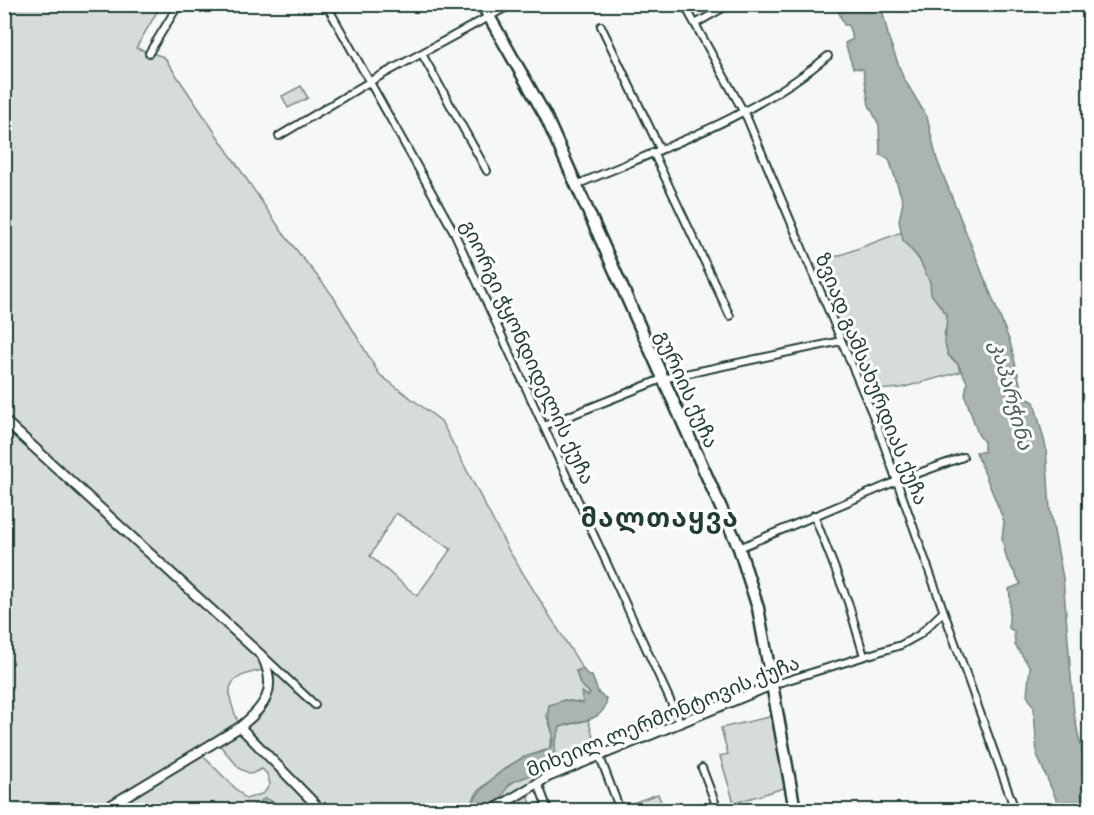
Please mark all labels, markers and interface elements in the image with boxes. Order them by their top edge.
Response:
street label: გიორგი ჭყონდიდელის ქუჩა [455,216,600,489]
street label: ზვიად გამსახურდიას ქუჩა [810,250,934,509]
street label: გურიის ქუჩა [650,326,724,452]
water label: კაპარჭინა [984,338,1039,453]
district label: მალთაყვა [581,502,739,534]
street label: მიხეილ ლერმონტოვის ქუჩა [523,650,803,783]

